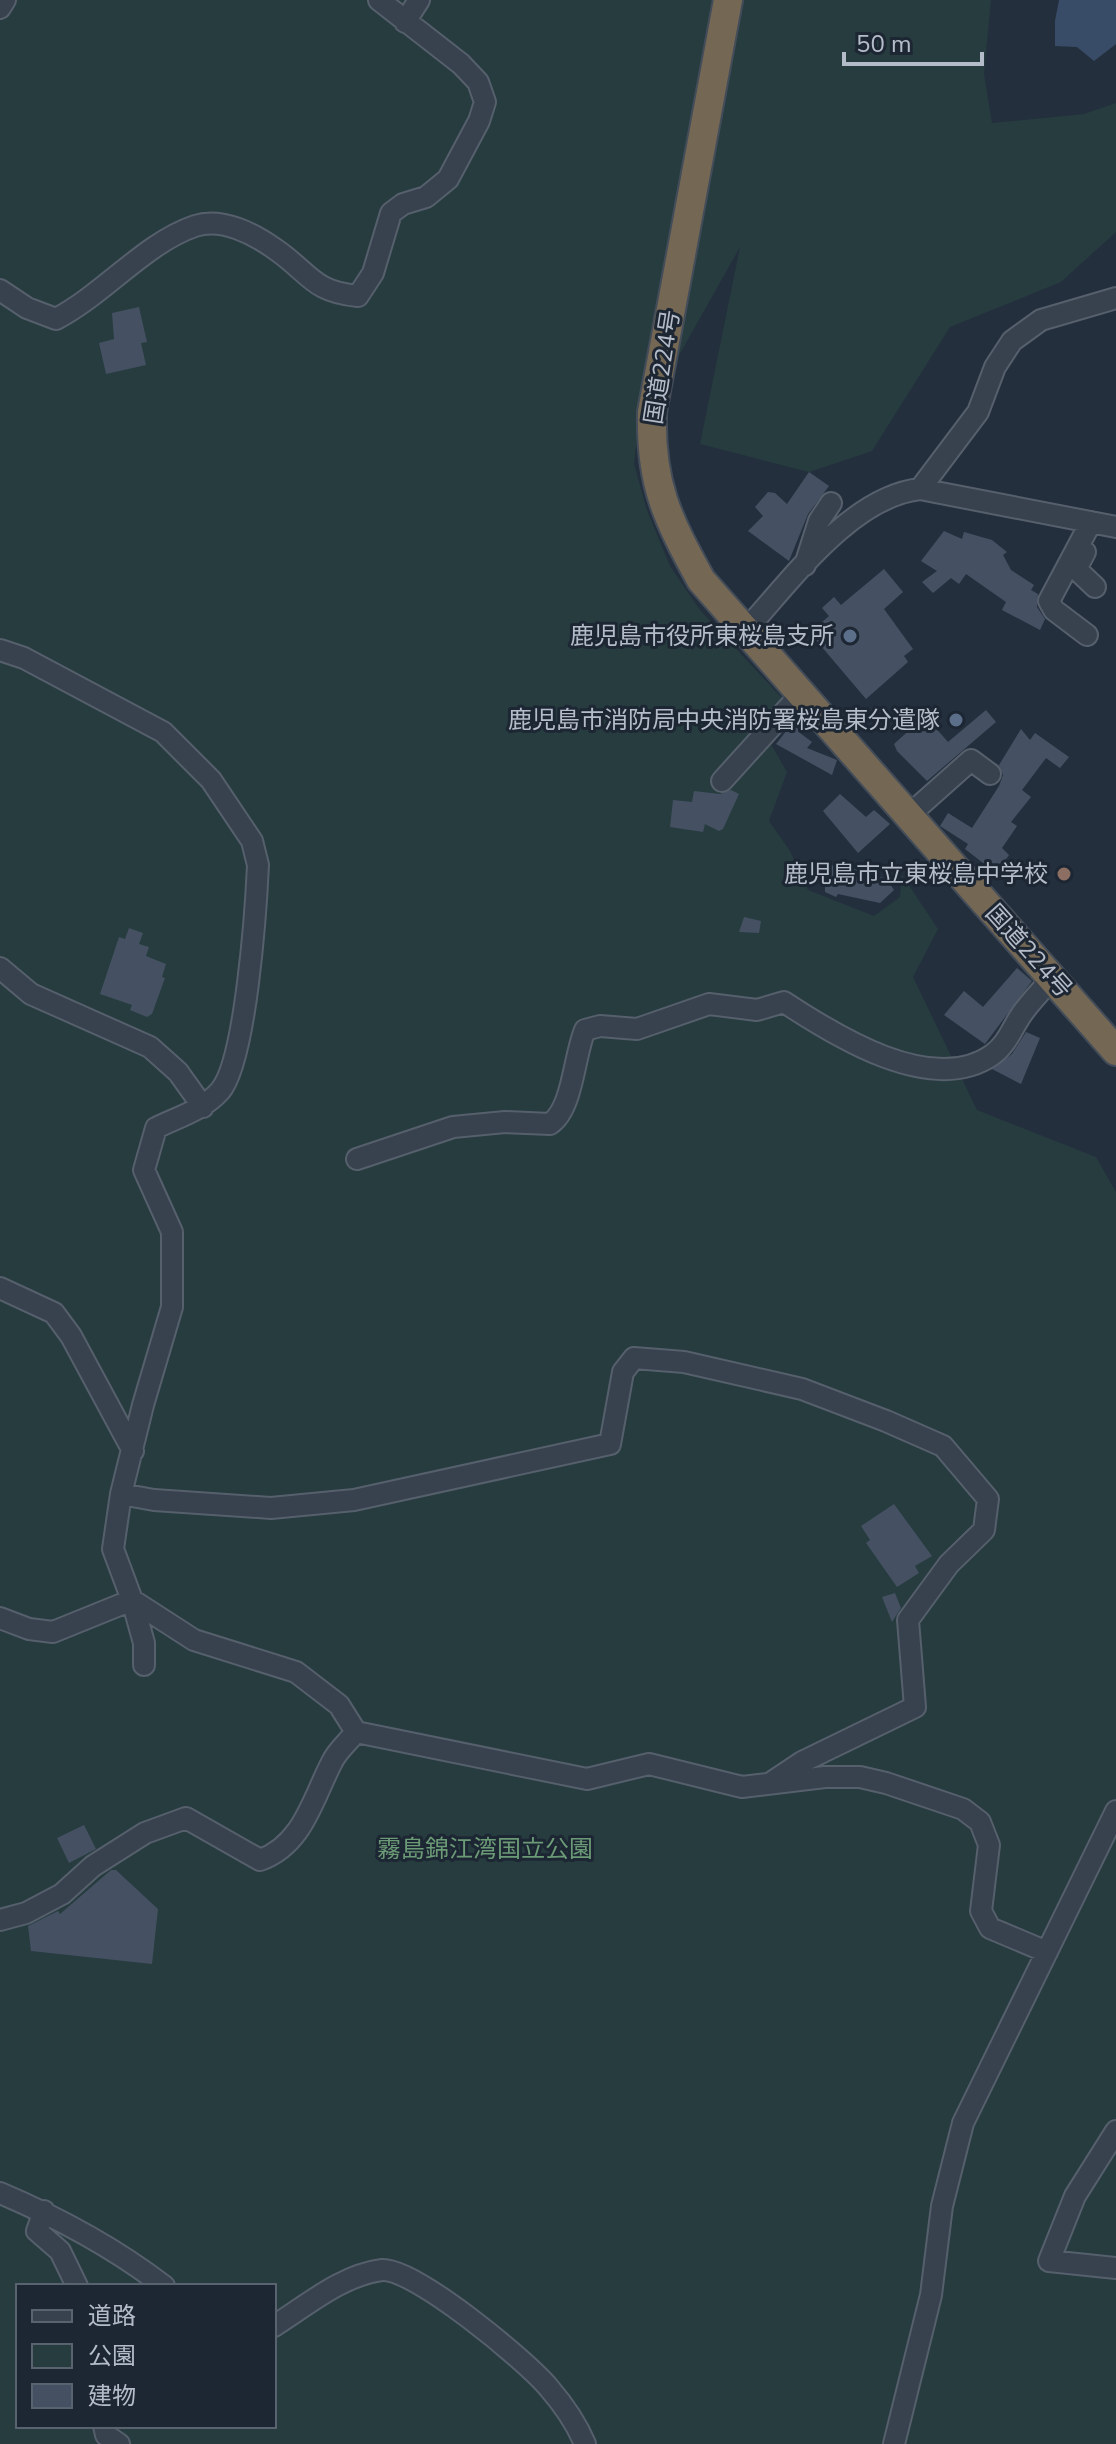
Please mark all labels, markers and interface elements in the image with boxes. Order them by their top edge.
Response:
scale bar [844,16,982,66]
text: 50 m [856,28,912,60]
street label: 国道224号 [637,308,687,426]
place label: 鹿児島市役所東桜島支所 [570,620,834,652]
marker: 鹿児島市役所東桜島支所 [841,627,859,645]
place label: 鹿児島市消防局中央消防署桜島東分遣隊 [508,704,940,736]
marker: 鹿児島市消防局中央消防署桜島東分遣隊 [947,711,965,729]
place label: 鹿児島市立東桜島中学校 [784,858,1048,890]
marker: 鹿児島市立東桜島中学校 [1055,865,1073,883]
street label: 国道224号 [979,897,1079,1005]
park label: 霧島錦江湾国立公園 [377,1833,593,1865]
legend [16,2284,276,2428]
text: 道路 [88,2300,136,2332]
text: 公園 [88,2340,136,2372]
text: 建物 [88,2380,136,2412]

